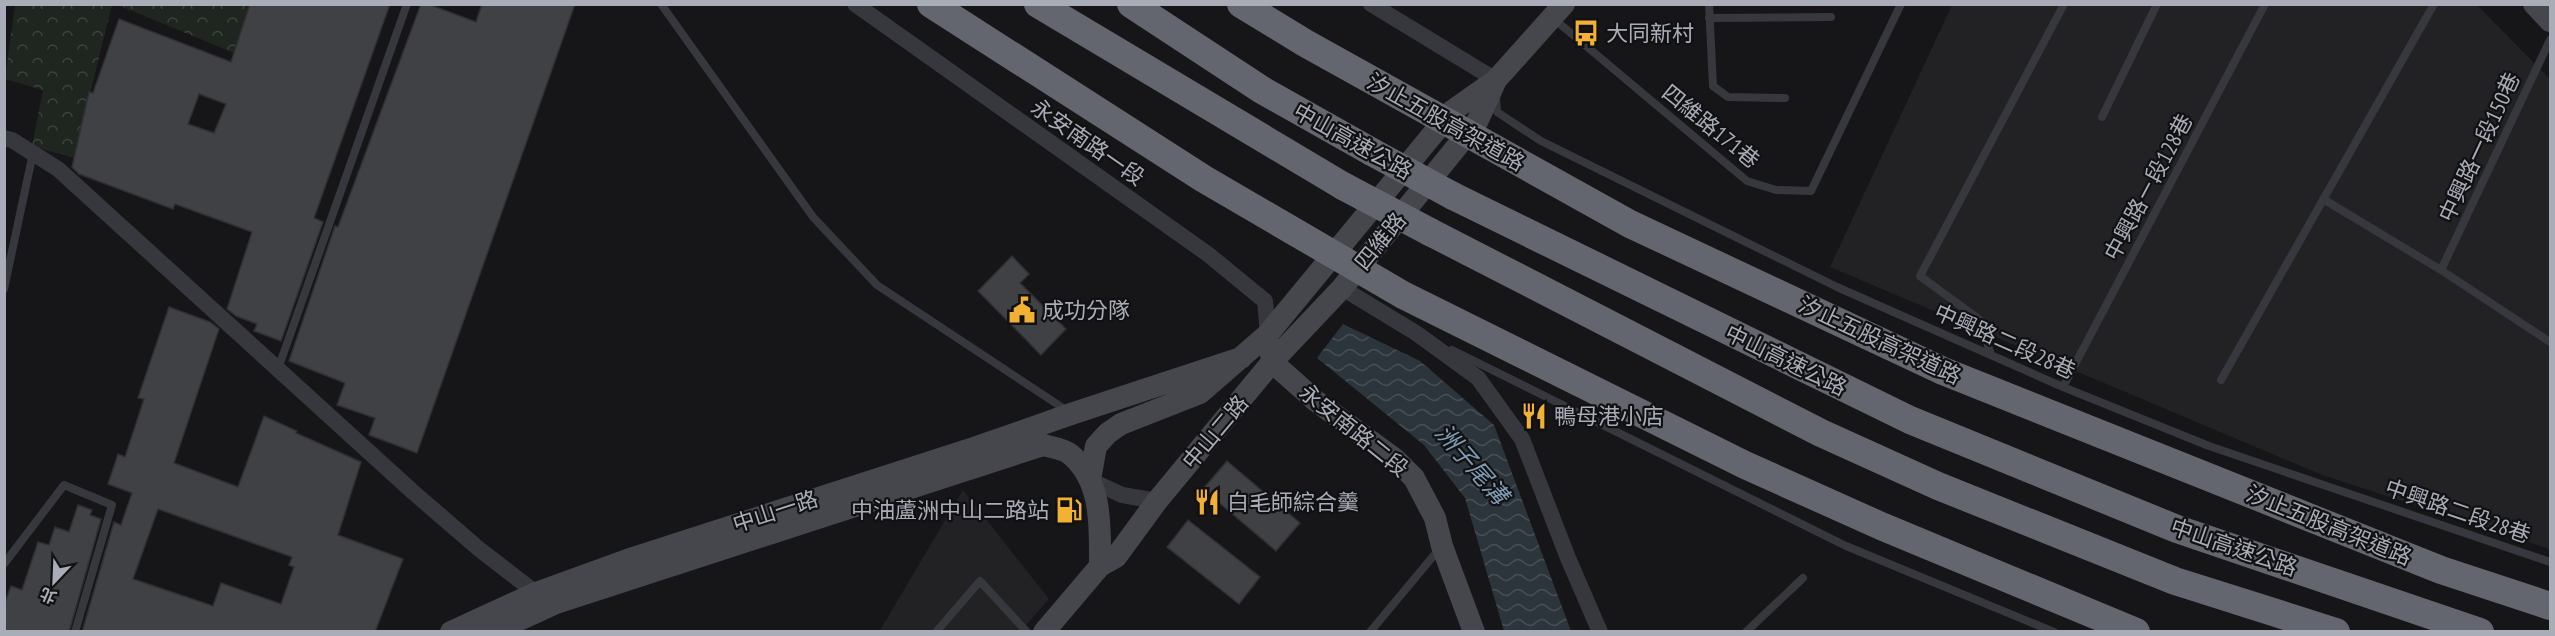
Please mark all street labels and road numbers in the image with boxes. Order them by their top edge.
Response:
street label: 汐止五股高架道路 [1362,67,1530,177]
street label: 中興路一段150巷 [2432,68,2526,226]
street label: 四維路171巷 [1656,78,1766,174]
street label: 永安南路一段 [1026,93,1150,191]
street label: 中山高速公路 [1288,97,1418,185]
street label: 中興路ㄧ段128巷 [2098,109,2198,265]
street label: 四維路 [1348,207,1412,275]
street label: 汐止五股高架道路 [1794,290,1966,390]
street label: 中興路二段28巷 [1930,297,2080,385]
street label: 中山高速公路 [1721,318,1851,402]
street label: 永安南路二段 [1294,378,1414,482]
street label: 中山二路 [1176,389,1254,475]
street label: 中興路二段28巷 [2382,473,2534,549]
street label: 汐止五股高架道路 [2242,479,2416,571]
street label: 中山一路 [729,484,821,538]
street label: 中山高速公路 [2167,512,2301,582]

